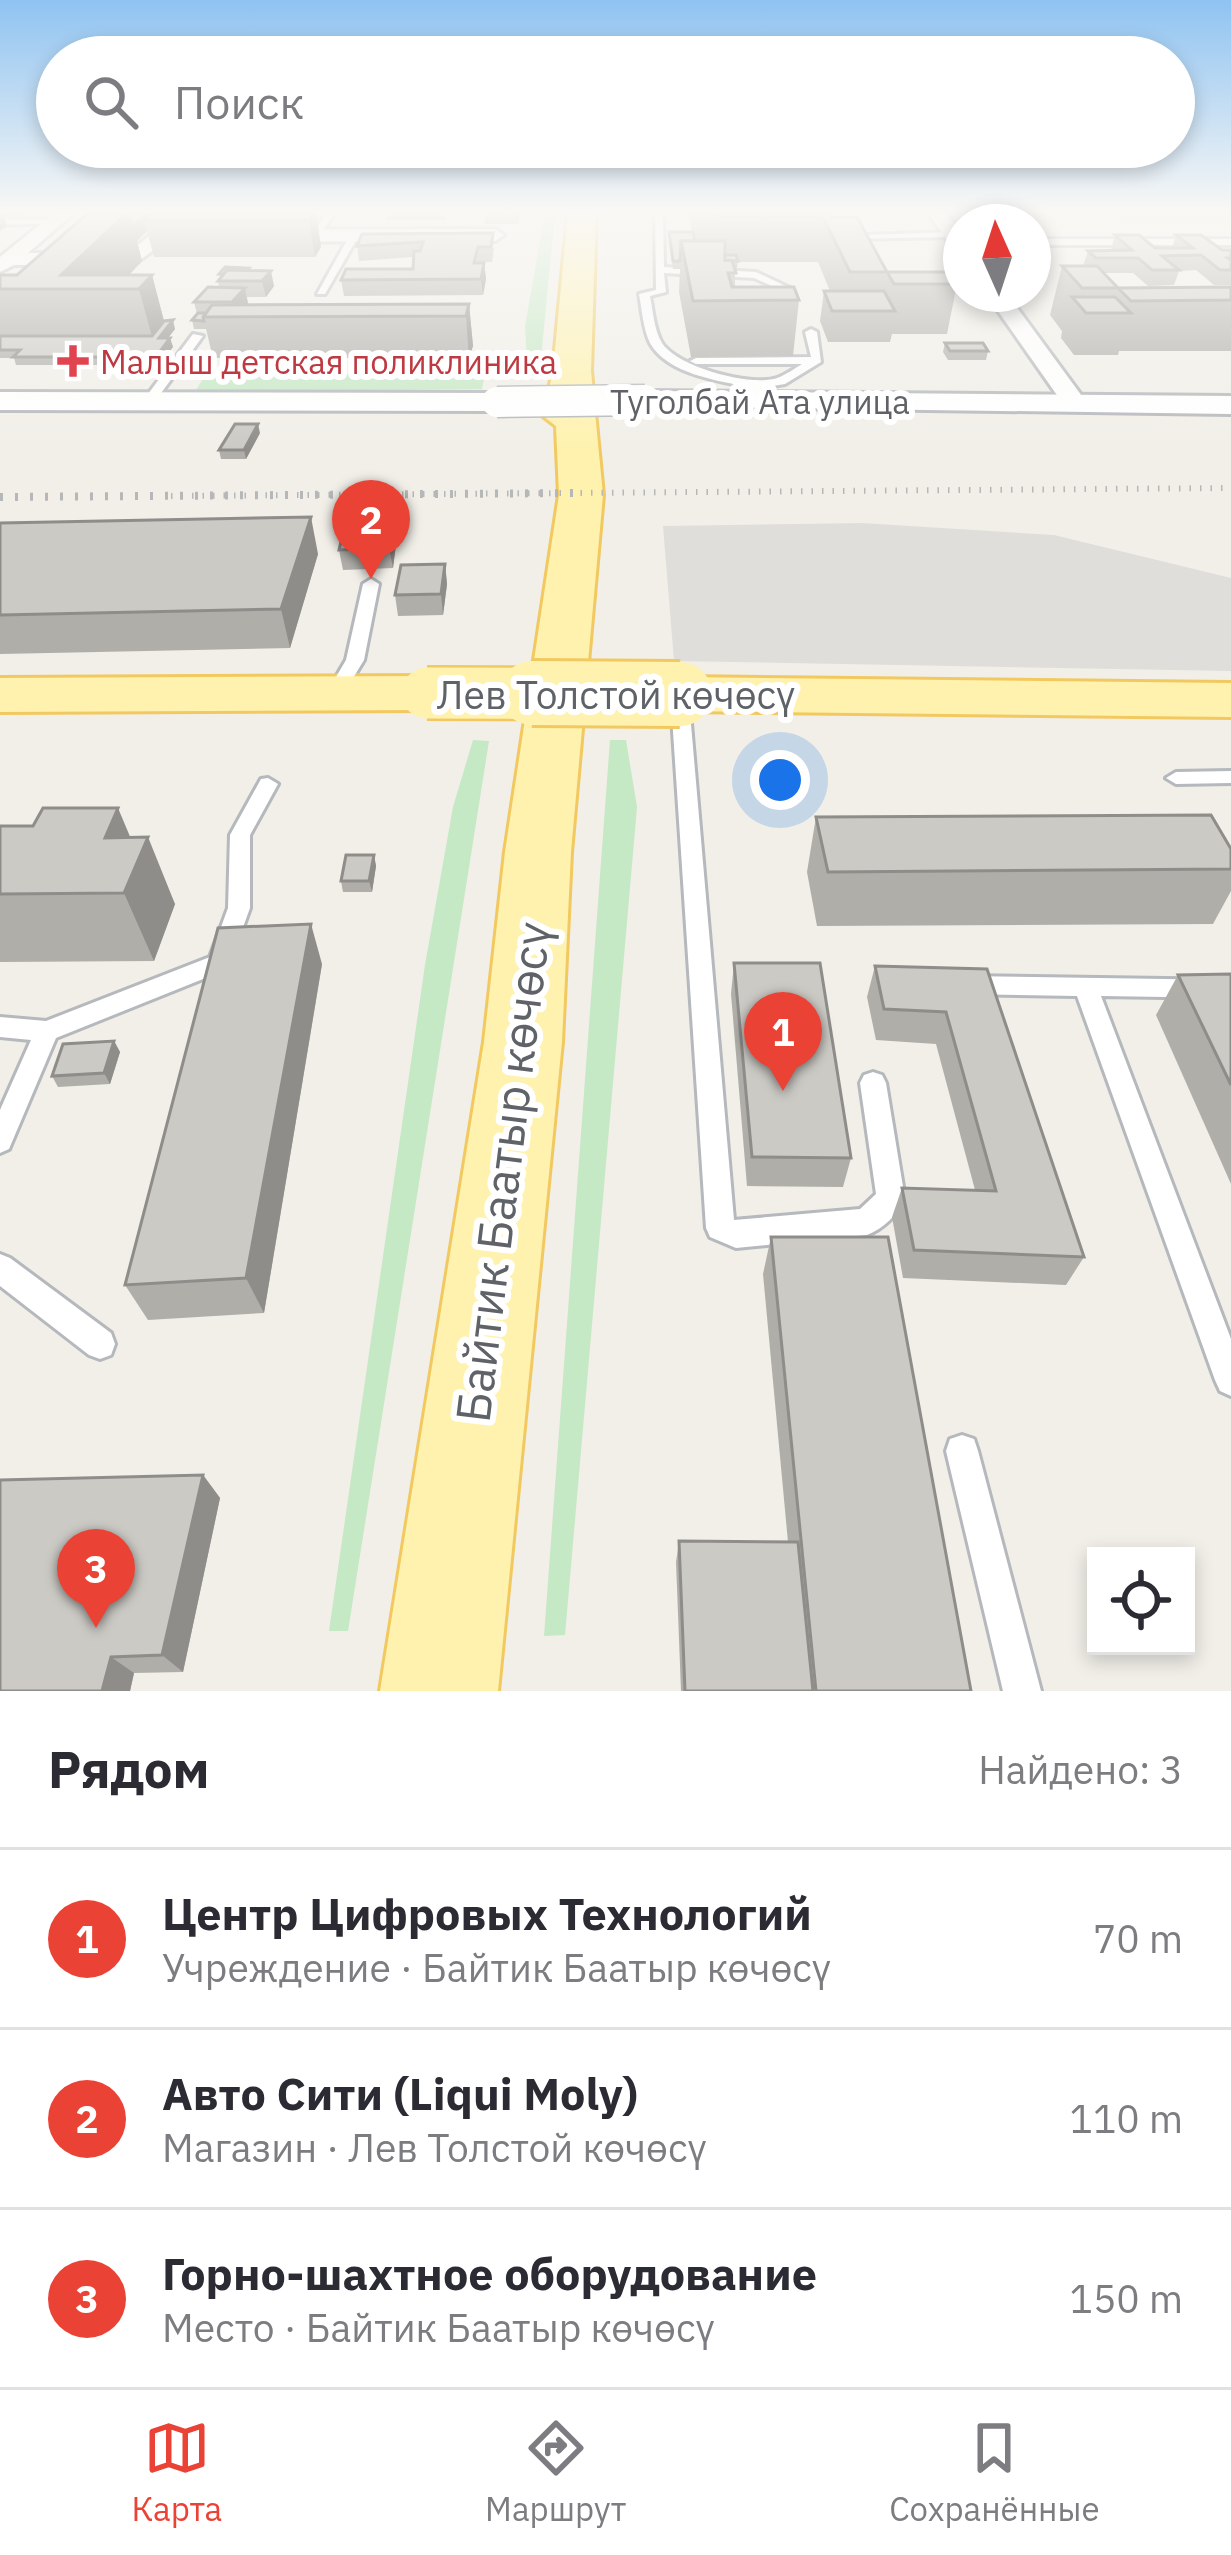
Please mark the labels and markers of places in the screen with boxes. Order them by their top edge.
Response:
place label: Малыш детская поликлиника [100,340,557,383]
marker: Малыш детская поликлиника [57,345,89,377]
pin: 2 [332,480,410,579]
pin: 1 [744,992,822,1091]
pin: 3 [57,1529,135,1628]

